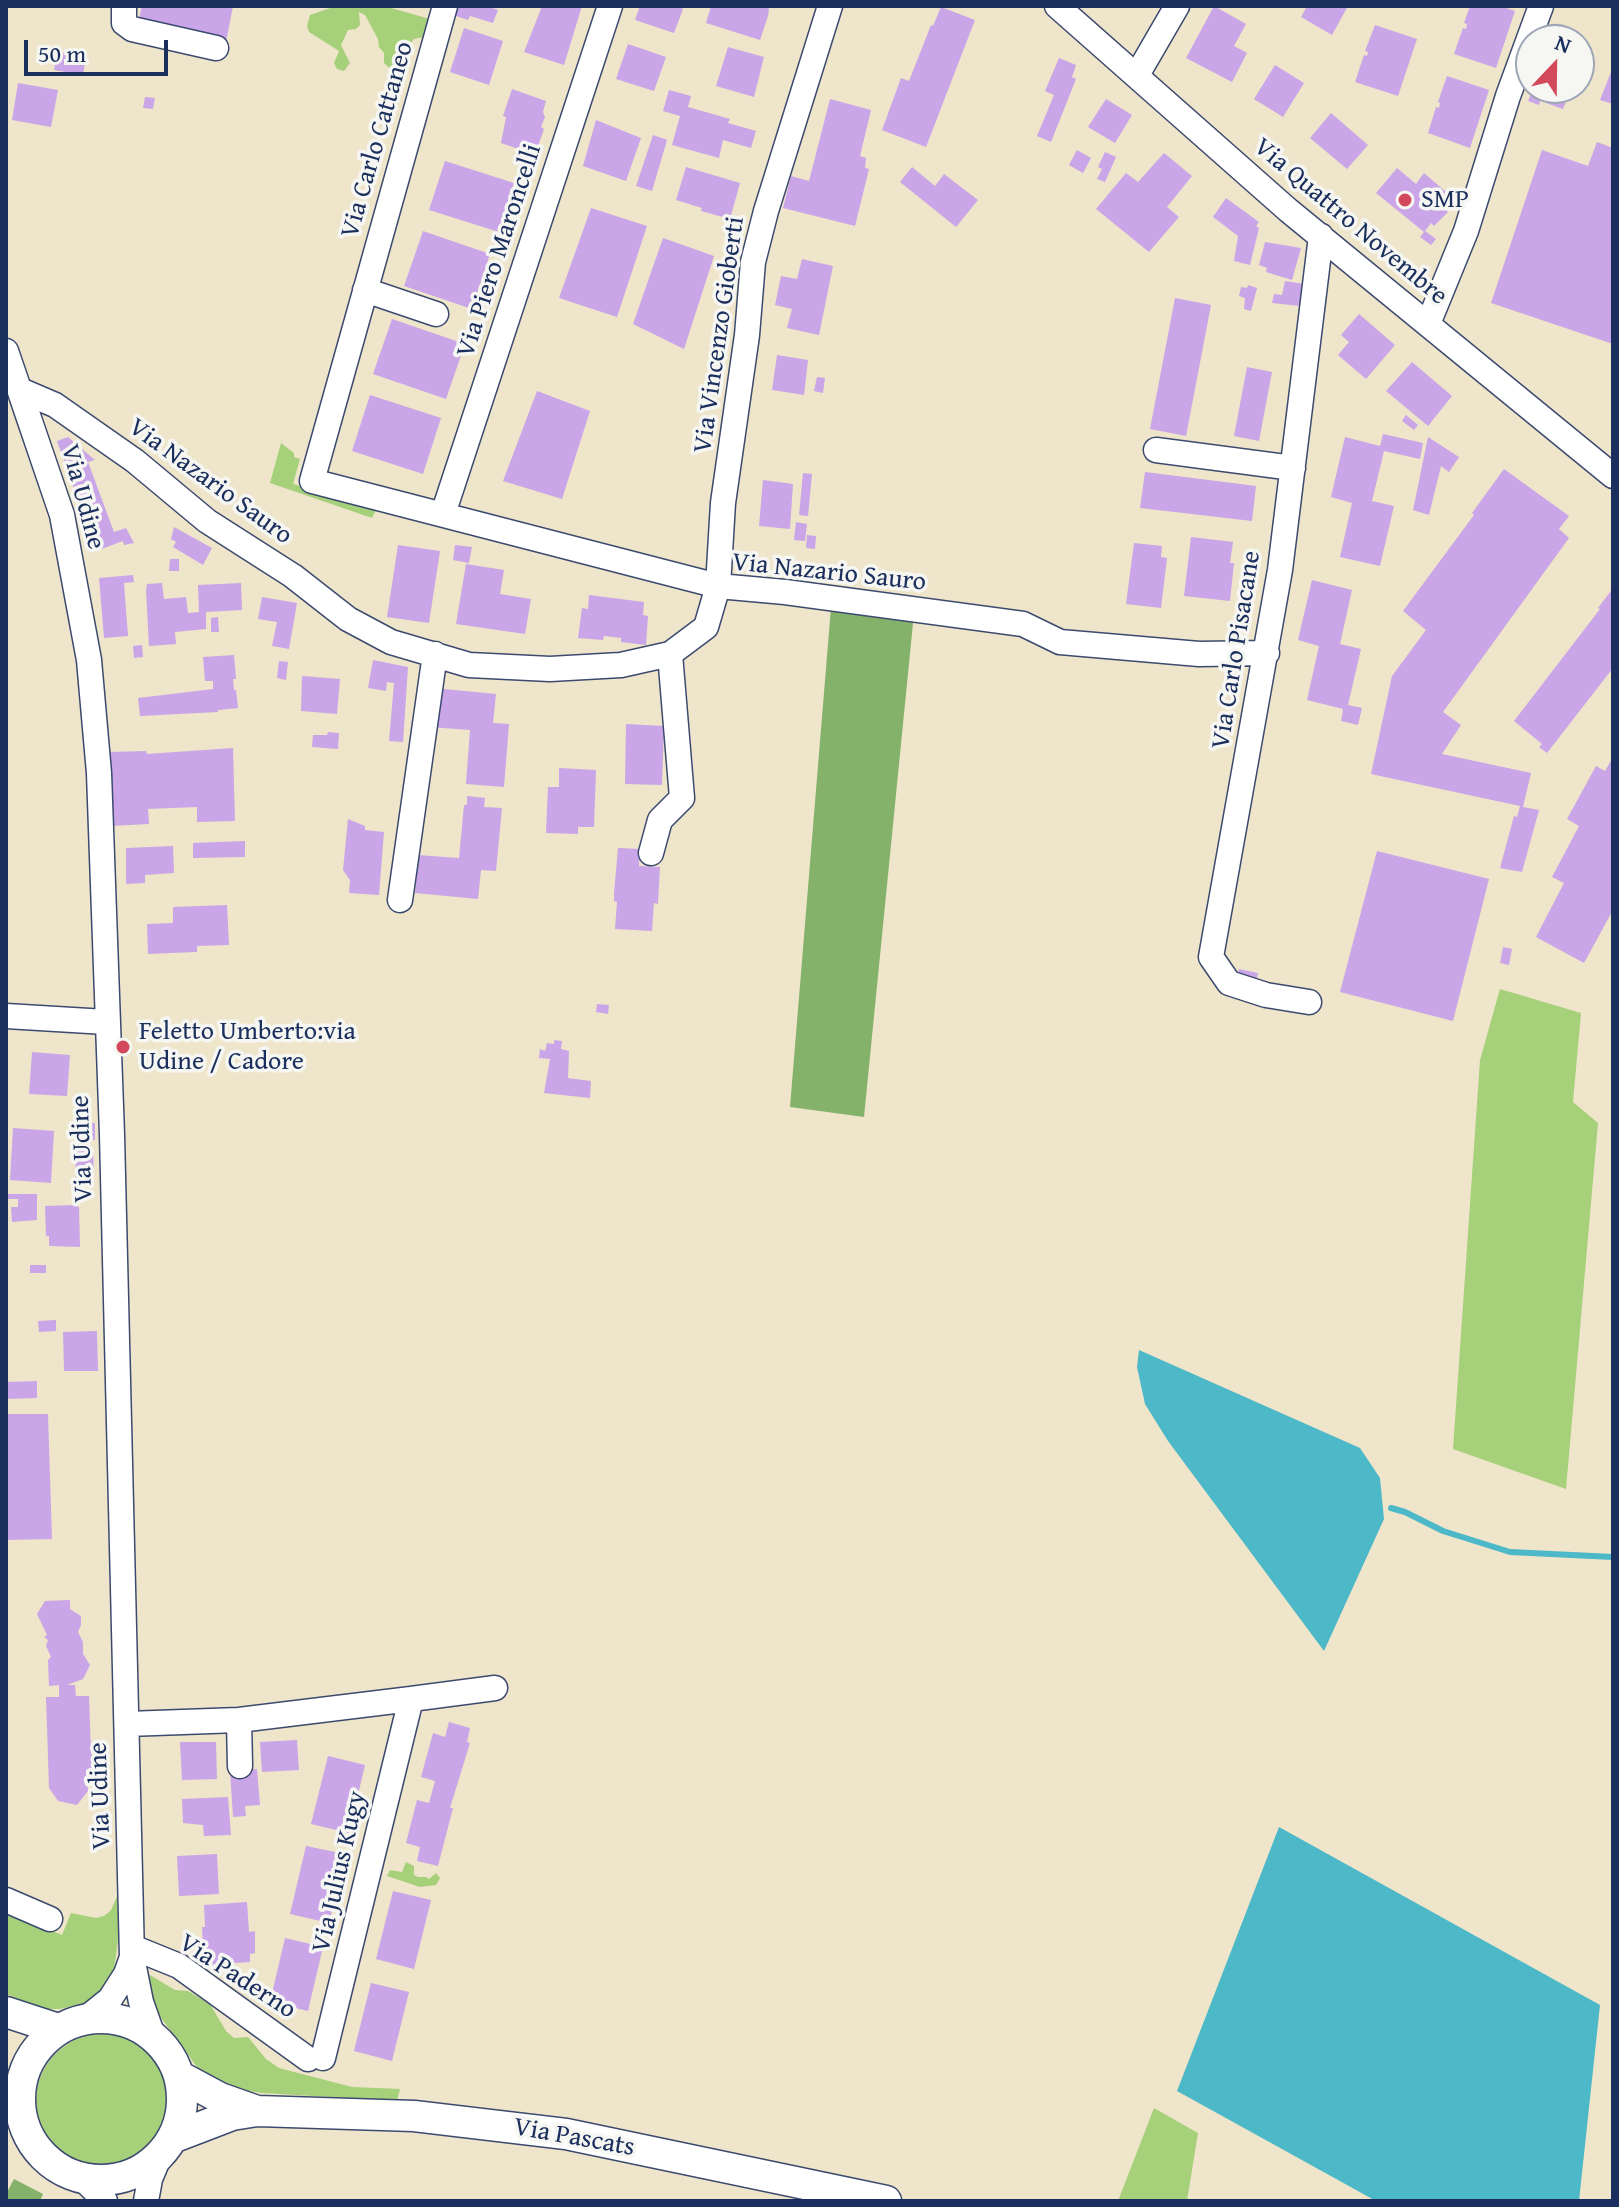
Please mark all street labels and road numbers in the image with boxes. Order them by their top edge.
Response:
street label: Via Carlo Cattaneo [335,38,421,242]
street label: Via Quattro Novembre [1247,132,1453,312]
street label: Via Piero Maroncelli [451,140,549,362]
street label: Via Vincenzo Gioberti [688,215,752,455]
street label: Via Nazario Sauro [122,412,298,552]
street label: Via Udine [53,441,111,553]
street label: Via Nazario Sauro [730,547,928,599]
street label: Via Carlo Pisacane [1206,549,1268,751]
street label: Via Udine [66,1095,100,1203]
street label: Via Udine [84,1742,118,1850]
street label: Via Julius Kugy [306,1788,374,1956]
street label: Via Paderno [173,1928,301,2026]
street label: Via Pascats [511,2112,637,2164]

